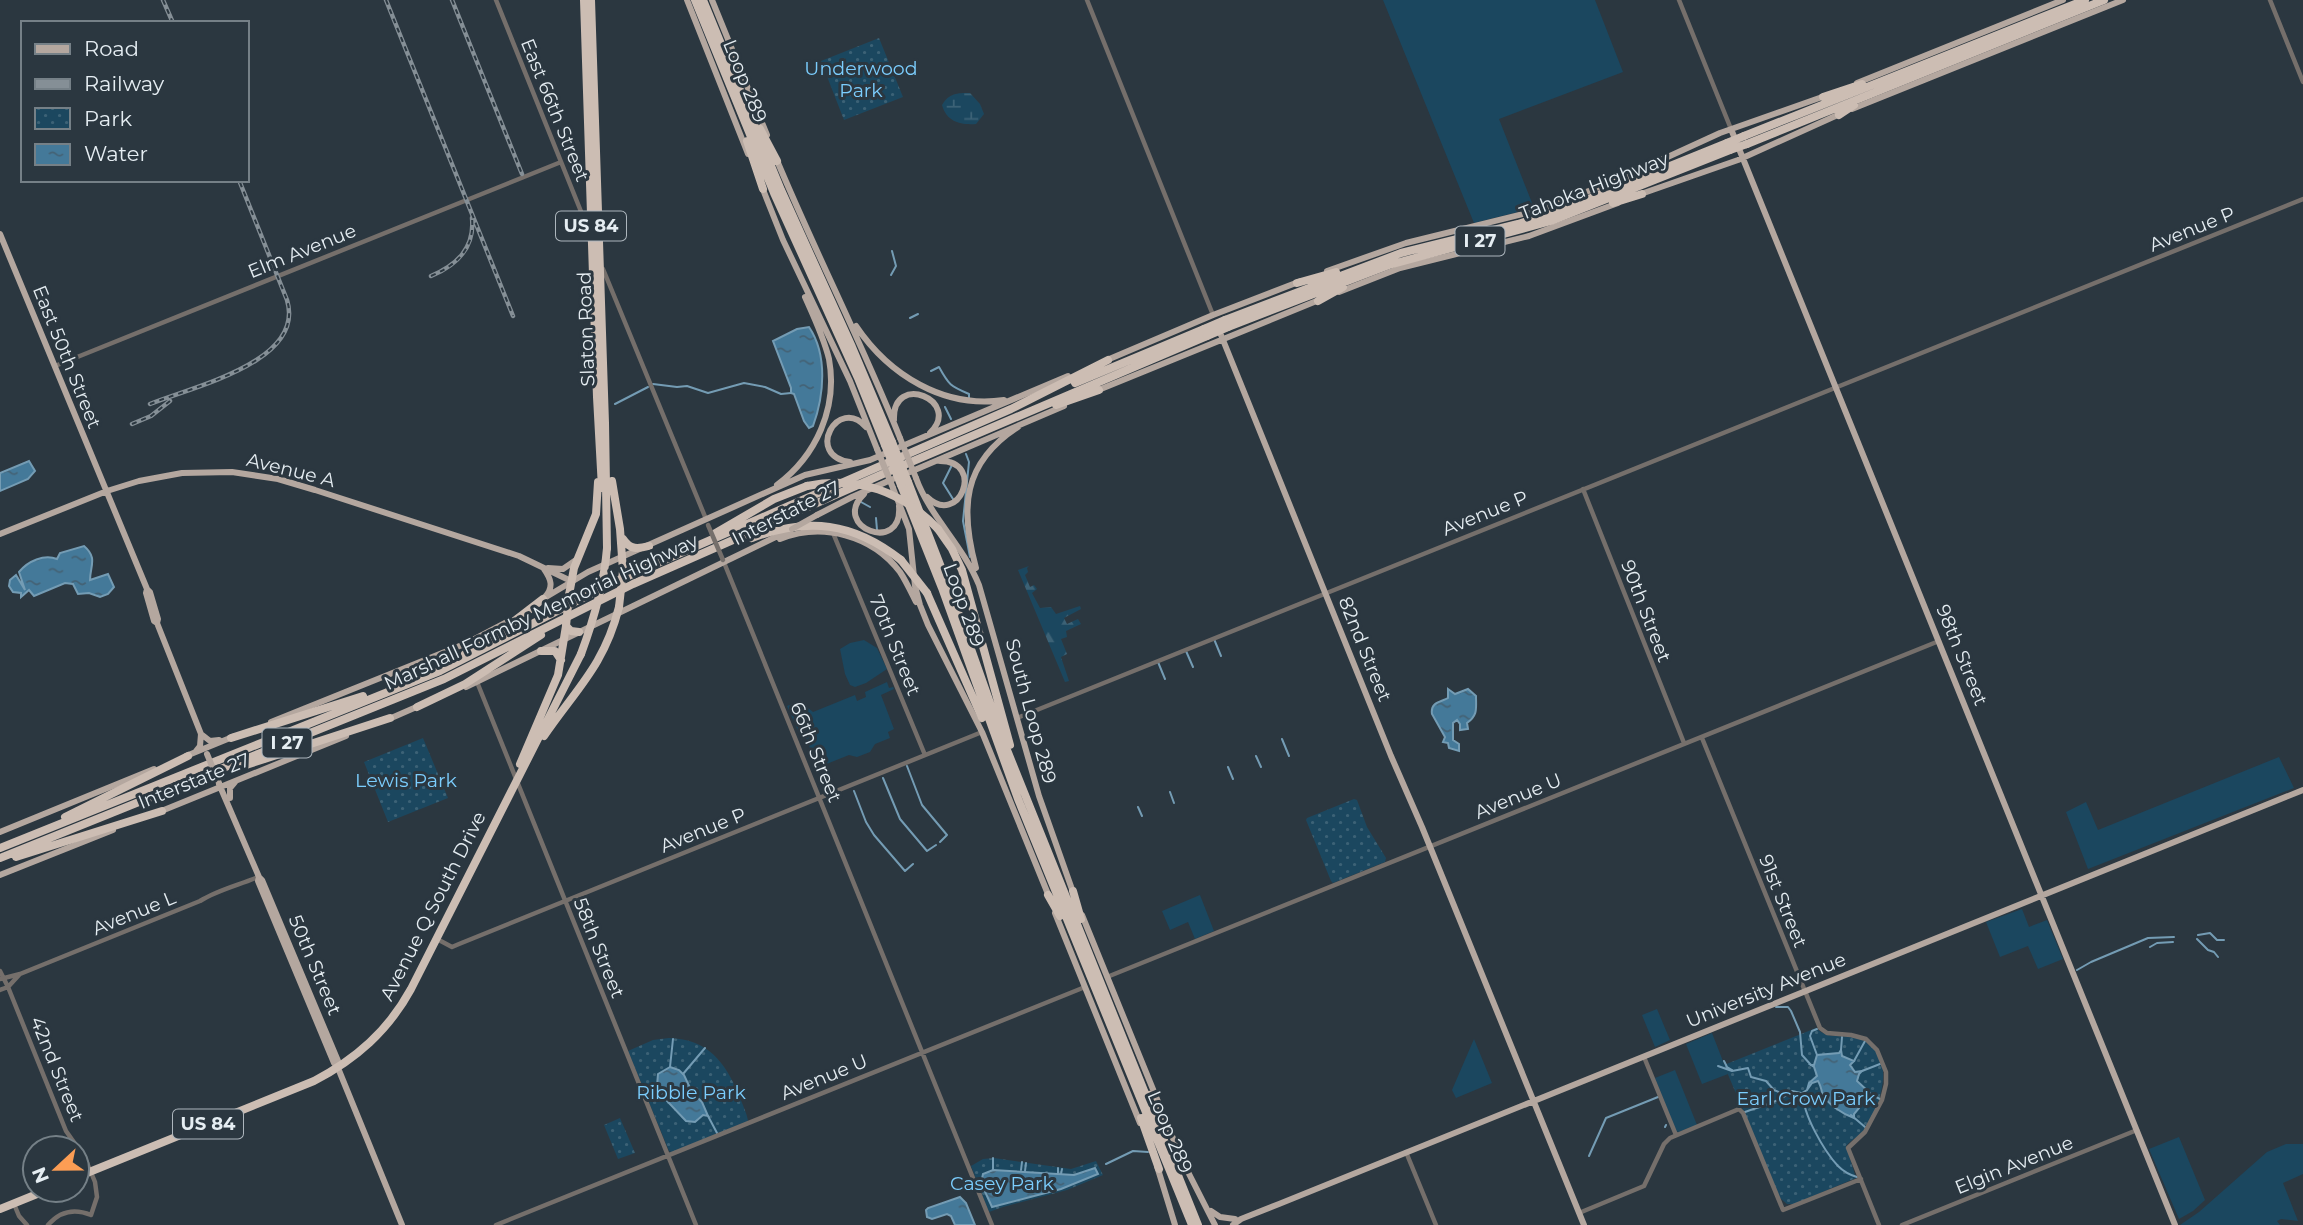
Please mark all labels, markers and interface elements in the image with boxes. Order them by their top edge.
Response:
legend [21,21,248,182]
street label: East 66th Street [516,35,594,185]
text: Road [84,36,139,61]
street label: Loop 289 [718,36,772,126]
park label: Underwood Park [804,57,918,102]
text: Railway [84,71,165,96]
text: Park [84,106,132,131]
text: Water [84,141,148,166]
street label: Tahoka Highway [1516,147,1672,225]
street label: Avenue P [2146,201,2238,257]
road number: US 84 [556,211,626,240]
street label: Elm Avenue [245,219,359,283]
road number: I 27 [1456,227,1504,256]
street label: Slaton Road [573,271,599,387]
street label: East 50th Street [28,282,106,432]
street label: Avenue A [244,448,338,492]
street label: Interstate 27 [728,476,844,550]
street label: Avenue P [1439,485,1531,541]
street label: Marshall Formby Memorial Highway [380,529,702,695]
street label: 90th Street [1616,557,1676,665]
street label: Loop 289 [938,560,990,650]
street label: 70th Street [864,591,926,699]
street label: 82nd Street [1334,593,1397,705]
street label: 98th Street [1931,601,1993,709]
street label: South Loop 289 [1001,636,1061,786]
street label: 66th Street [785,698,847,806]
road number: I 27 [262,728,312,758]
street label: Interstate 27 [135,748,253,814]
street label: Avenue U [1471,768,1565,824]
park label: Lewis Park [355,769,458,792]
street label: Avenue P [657,802,749,858]
street label: Avenue Q South Drive [375,808,491,1004]
street label: 91st Street [1754,851,1812,951]
street label: Avenue L [89,886,180,940]
street label: 58th Street [569,895,630,1002]
street label: 50th Street [284,911,347,1019]
street label: University Avenue [1683,947,1849,1033]
street label: 42nd Street [25,1013,89,1125]
street label: Avenue U [777,1049,871,1105]
park label: Ribble Park [636,1081,746,1104]
street label: Loop 289 [1142,1087,1198,1177]
park label: Earl Crow Park [1737,1087,1876,1110]
road number: US 84 [173,1110,243,1139]
street label: Elgin Avenue [1952,1131,2076,1199]
north arrow [21,1134,91,1204]
text: N [27,1164,54,1187]
park label: Casey Park [950,1172,1055,1195]

